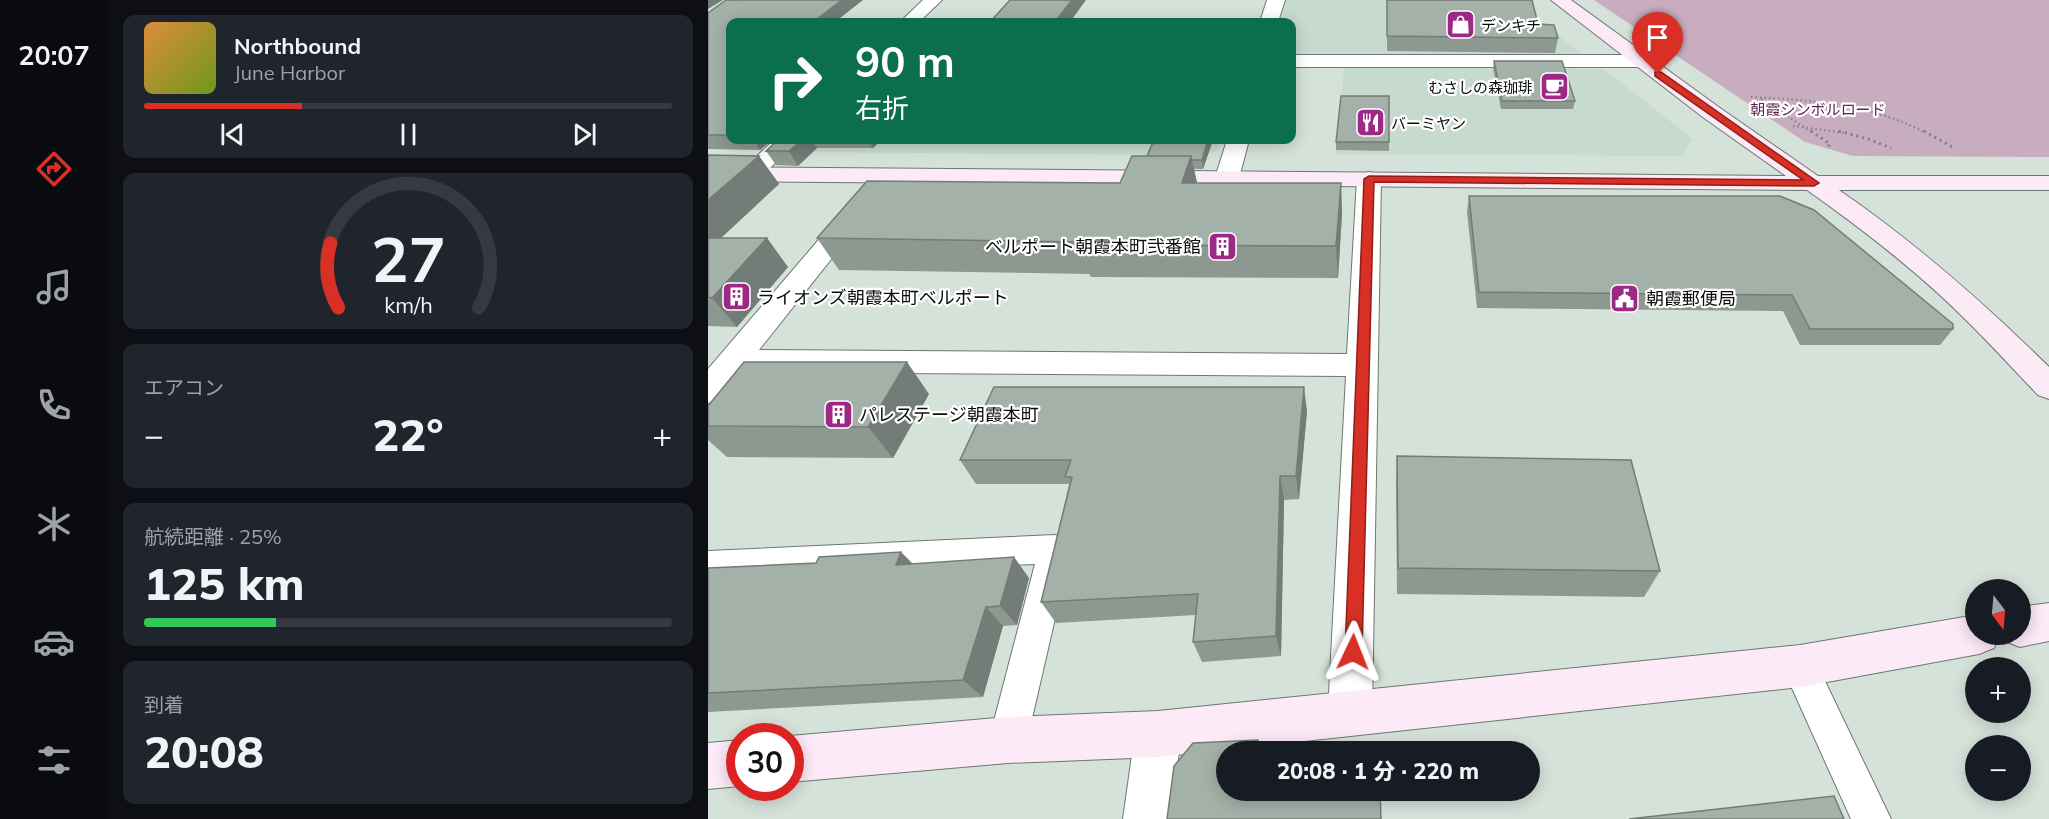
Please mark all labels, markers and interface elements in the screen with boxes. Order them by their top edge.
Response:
shop icon: デンキチ [1444,9,1476,41]
pin [1632,12,1683,74]
place label: デンキチ [1481,16,1541,35]
icon: arrive [1641,21,1674,54]
text: Northbound [234,32,361,60]
text: 90 m [855,35,955,88]
text: 20:07 [18,38,90,72]
icon: right [756,42,834,120]
text: June Harbor [234,60,345,85]
cafe icon: むさしの森珈琲 [1538,71,1570,103]
place label: むさしの森珈琲 [1428,78,1533,97]
text: 右折 [855,91,909,125]
park label: 朝霞シンボルロード [1750,100,1886,119]
restaurant icon: バーミヤン [1354,107,1386,139]
place label: バーミヤン [1391,114,1466,133]
icon: previous [216,118,249,151]
icon: pause [392,118,425,151]
icon: next [568,118,601,151]
icon: directions [33,148,75,190]
text: 27 [371,219,445,298]
building icon: ベルポート朝霞本町弐番館 [1206,230,1238,262]
place label: ベルポート朝霞本町弐番館 [985,235,1201,258]
icon: music [33,266,75,308]
building icon: ライオンズ朝霞本町ベルポート [720,281,752,313]
public building icon: 朝霞郵便局 [1609,282,1641,314]
place label: ライオンズ朝霞本町ベルポート [757,286,1009,309]
place label: 朝霞郵便局 [1646,287,1736,310]
text: km/h [384,292,432,319]
text: エアコン [144,375,224,400]
icon: phone [33,384,75,426]
building icon: パレステージ朝霞本町 [822,398,854,430]
place label: パレステージ朝霞本町 [859,403,1039,426]
text: 22° [372,406,444,462]
text: − [144,414,164,455]
text: + [652,414,672,455]
icon: climate [33,503,75,545]
text: 航続距離 · 25% [144,524,282,549]
text: 125 km [144,555,305,611]
north arrow [1965,579,2031,645]
map controls [1965,579,2031,801]
position arrow [1321,620,1385,684]
icon: car [33,621,75,663]
button: + [1965,657,2031,723]
text: 到着 [144,692,184,717]
text: 20:08 [144,723,264,779]
speed limit sign: 30 [726,723,804,801]
button: − [1965,735,2031,801]
icon: filters [33,739,75,781]
text: 20:08 · 1 分 · 220 m [1277,757,1479,785]

